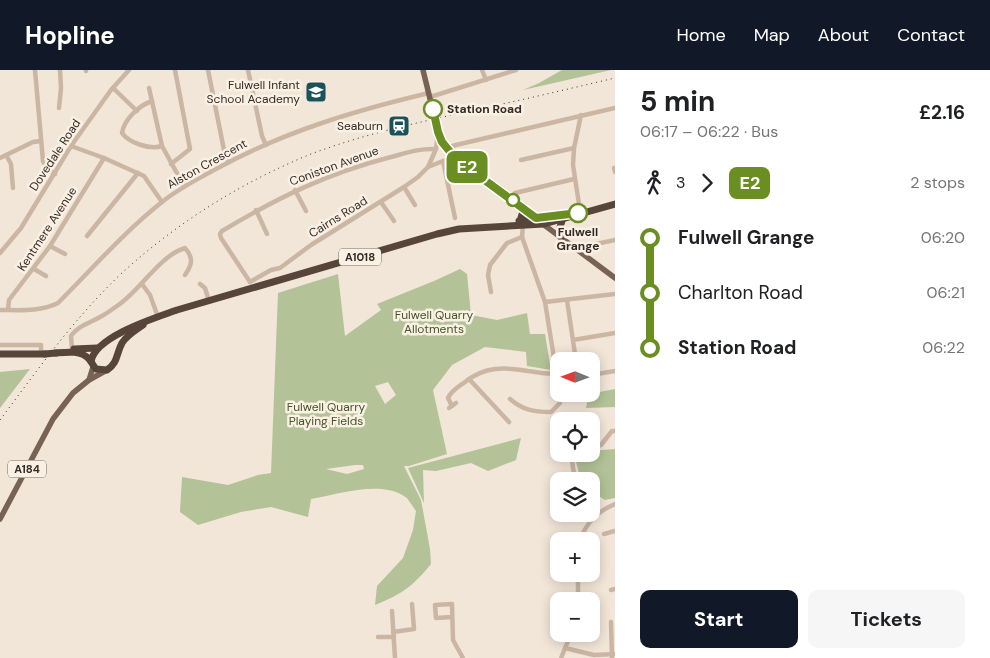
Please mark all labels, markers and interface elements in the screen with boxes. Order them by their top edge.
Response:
text: Hopline [25,20,115,51]
text: Home [676,23,726,47]
text: Map [754,23,790,47]
text: About [818,23,869,47]
text: Contact [897,23,965,47]
place label: Fulwell Infant School Academy [207,77,300,107]
school or university icon: Fulwell Infant School Academy [304,80,328,104]
text: 5 min [640,83,715,120]
marker: Station Road [423,99,443,119]
text: £2.16 [919,100,965,125]
place label: Station Road [447,101,522,117]
station icon: Seaburn [387,114,411,138]
street label: Dovedale Road [26,116,84,194]
place label: Seaburn [337,118,383,134]
text: 06:17 – 06:22 · Bus [640,121,778,142]
street label: Alston Crescent [164,135,250,193]
street label: Coniston Avenue [287,142,381,190]
line badge: E2 [444,151,490,183]
text: E2 [457,155,477,179]
icon: walk [640,169,668,197]
icon: forward [693,169,721,197]
text: E2 [739,171,760,195]
text: 3 [676,172,685,193]
text: 2 stops [910,172,965,193]
street label: Kentmere Avenue [14,184,80,274]
street label: Cairns Road [306,193,370,241]
unlabelled marker [506,193,520,207]
marker: Fulwell Grange [568,203,588,223]
place label: Fulwell Grange [557,224,599,254]
text: Fulwell Grange [678,225,814,250]
text: 06:20 [921,227,965,248]
road number: A1018 [339,248,381,266]
text: Charlton Road [678,280,803,305]
text: 06:21 [927,282,965,303]
park label: Fulwell Quarry Allotments [395,307,474,337]
text: Station Road [678,335,797,360]
text: 06:22 [922,337,965,358]
north arrow [550,352,600,402]
map controls [550,352,600,642]
park label: Fulwell Quarry Playing Fields [287,399,366,429]
button: locate [550,412,600,462]
road number: A184 [8,460,46,478]
button: layers [550,472,600,522]
button: + [550,532,600,582]
button: Start [640,590,798,648]
button: Tickets [808,590,965,648]
button: − [550,592,600,642]

